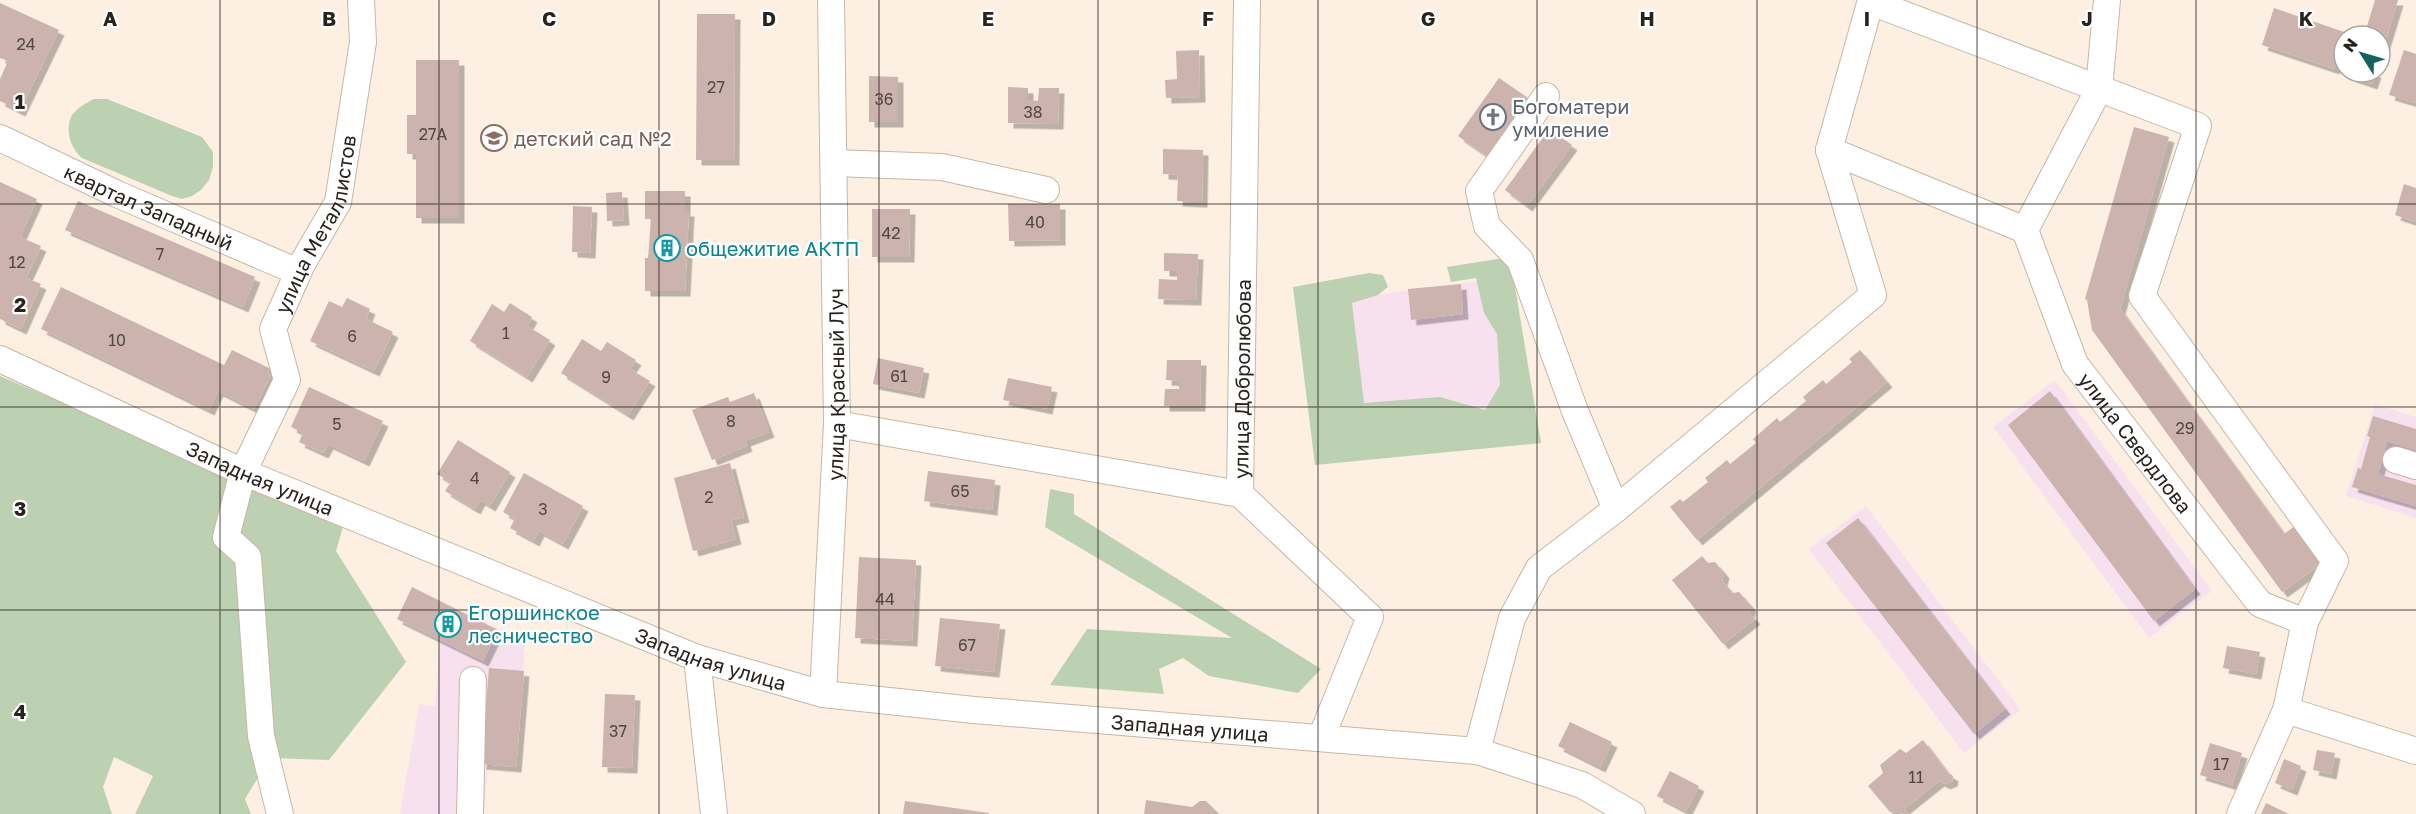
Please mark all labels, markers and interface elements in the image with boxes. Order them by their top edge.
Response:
text: A [103,6,117,30]
text: B [322,6,336,30]
text: C [542,6,556,30]
text: D [762,6,776,30]
text: E [982,6,994,30]
text: F [1202,6,1214,30]
text: G [1421,6,1435,30]
text: H [1639,6,1655,30]
text: I [1864,6,1870,30]
text: J [2081,6,2093,30]
text: K [2299,6,2314,30]
north arrow [2332,24,2392,84]
house number: 24 [16,34,36,54]
text: N [2338,34,2362,56]
house number: 27 [707,77,725,97]
text: 1 [15,89,25,113]
house number: 36 [874,89,894,109]
place label: Богоматери умиление [1512,94,1630,141]
house number: 38 [1023,102,1043,122]
church icon: Богоматери умиление [1478,102,1508,132]
school or university icon: детский сад №2 [479,123,509,153]
house number: 27А [419,124,448,144]
place label: детский сад №2 [514,126,672,150]
street label: улица Металлистов [269,133,360,317]
street label: квартал Западный [61,159,237,255]
house number: 40 [1025,212,1045,232]
house number: 42 [881,223,901,243]
building icon: общежитие АКТП [652,233,682,263]
place label: общежитие АКТП [686,236,860,260]
house number: 7 [156,244,164,264]
house number: 12 [8,252,26,272]
street label: улица Добролюбова [1228,279,1255,479]
street label: улица Красный Луч [822,288,849,481]
text: 2 [14,292,26,316]
house number: 1 [502,323,510,343]
house number: 6 [347,326,357,346]
house number: 10 [108,330,126,350]
house number: 61 [890,366,908,386]
house number: 9 [601,367,611,387]
street label: улица Свердлова [2074,368,2197,518]
house number: 8 [726,411,736,431]
house number: 5 [332,414,342,434]
house number: 29 [2176,418,2194,438]
street label: Западная улица [183,435,337,520]
house number: 4 [470,468,480,488]
house number: 65 [951,481,969,501]
house number: 2 [704,487,714,507]
text: 3 [14,496,26,520]
house number: 3 [538,499,548,519]
house number: 44 [875,589,895,609]
place label: Егоршинское лесничество [468,600,600,647]
building icon: Егоршинское лесничество [433,609,463,639]
street label: Западная улица [632,622,789,695]
house number: 67 [958,635,976,655]
text: 4 [14,699,26,723]
street label: Западная улица [1110,709,1270,746]
house number: 37 [609,721,627,741]
house number: 17 [2213,754,2229,774]
house number: 11 [1908,767,1924,787]

